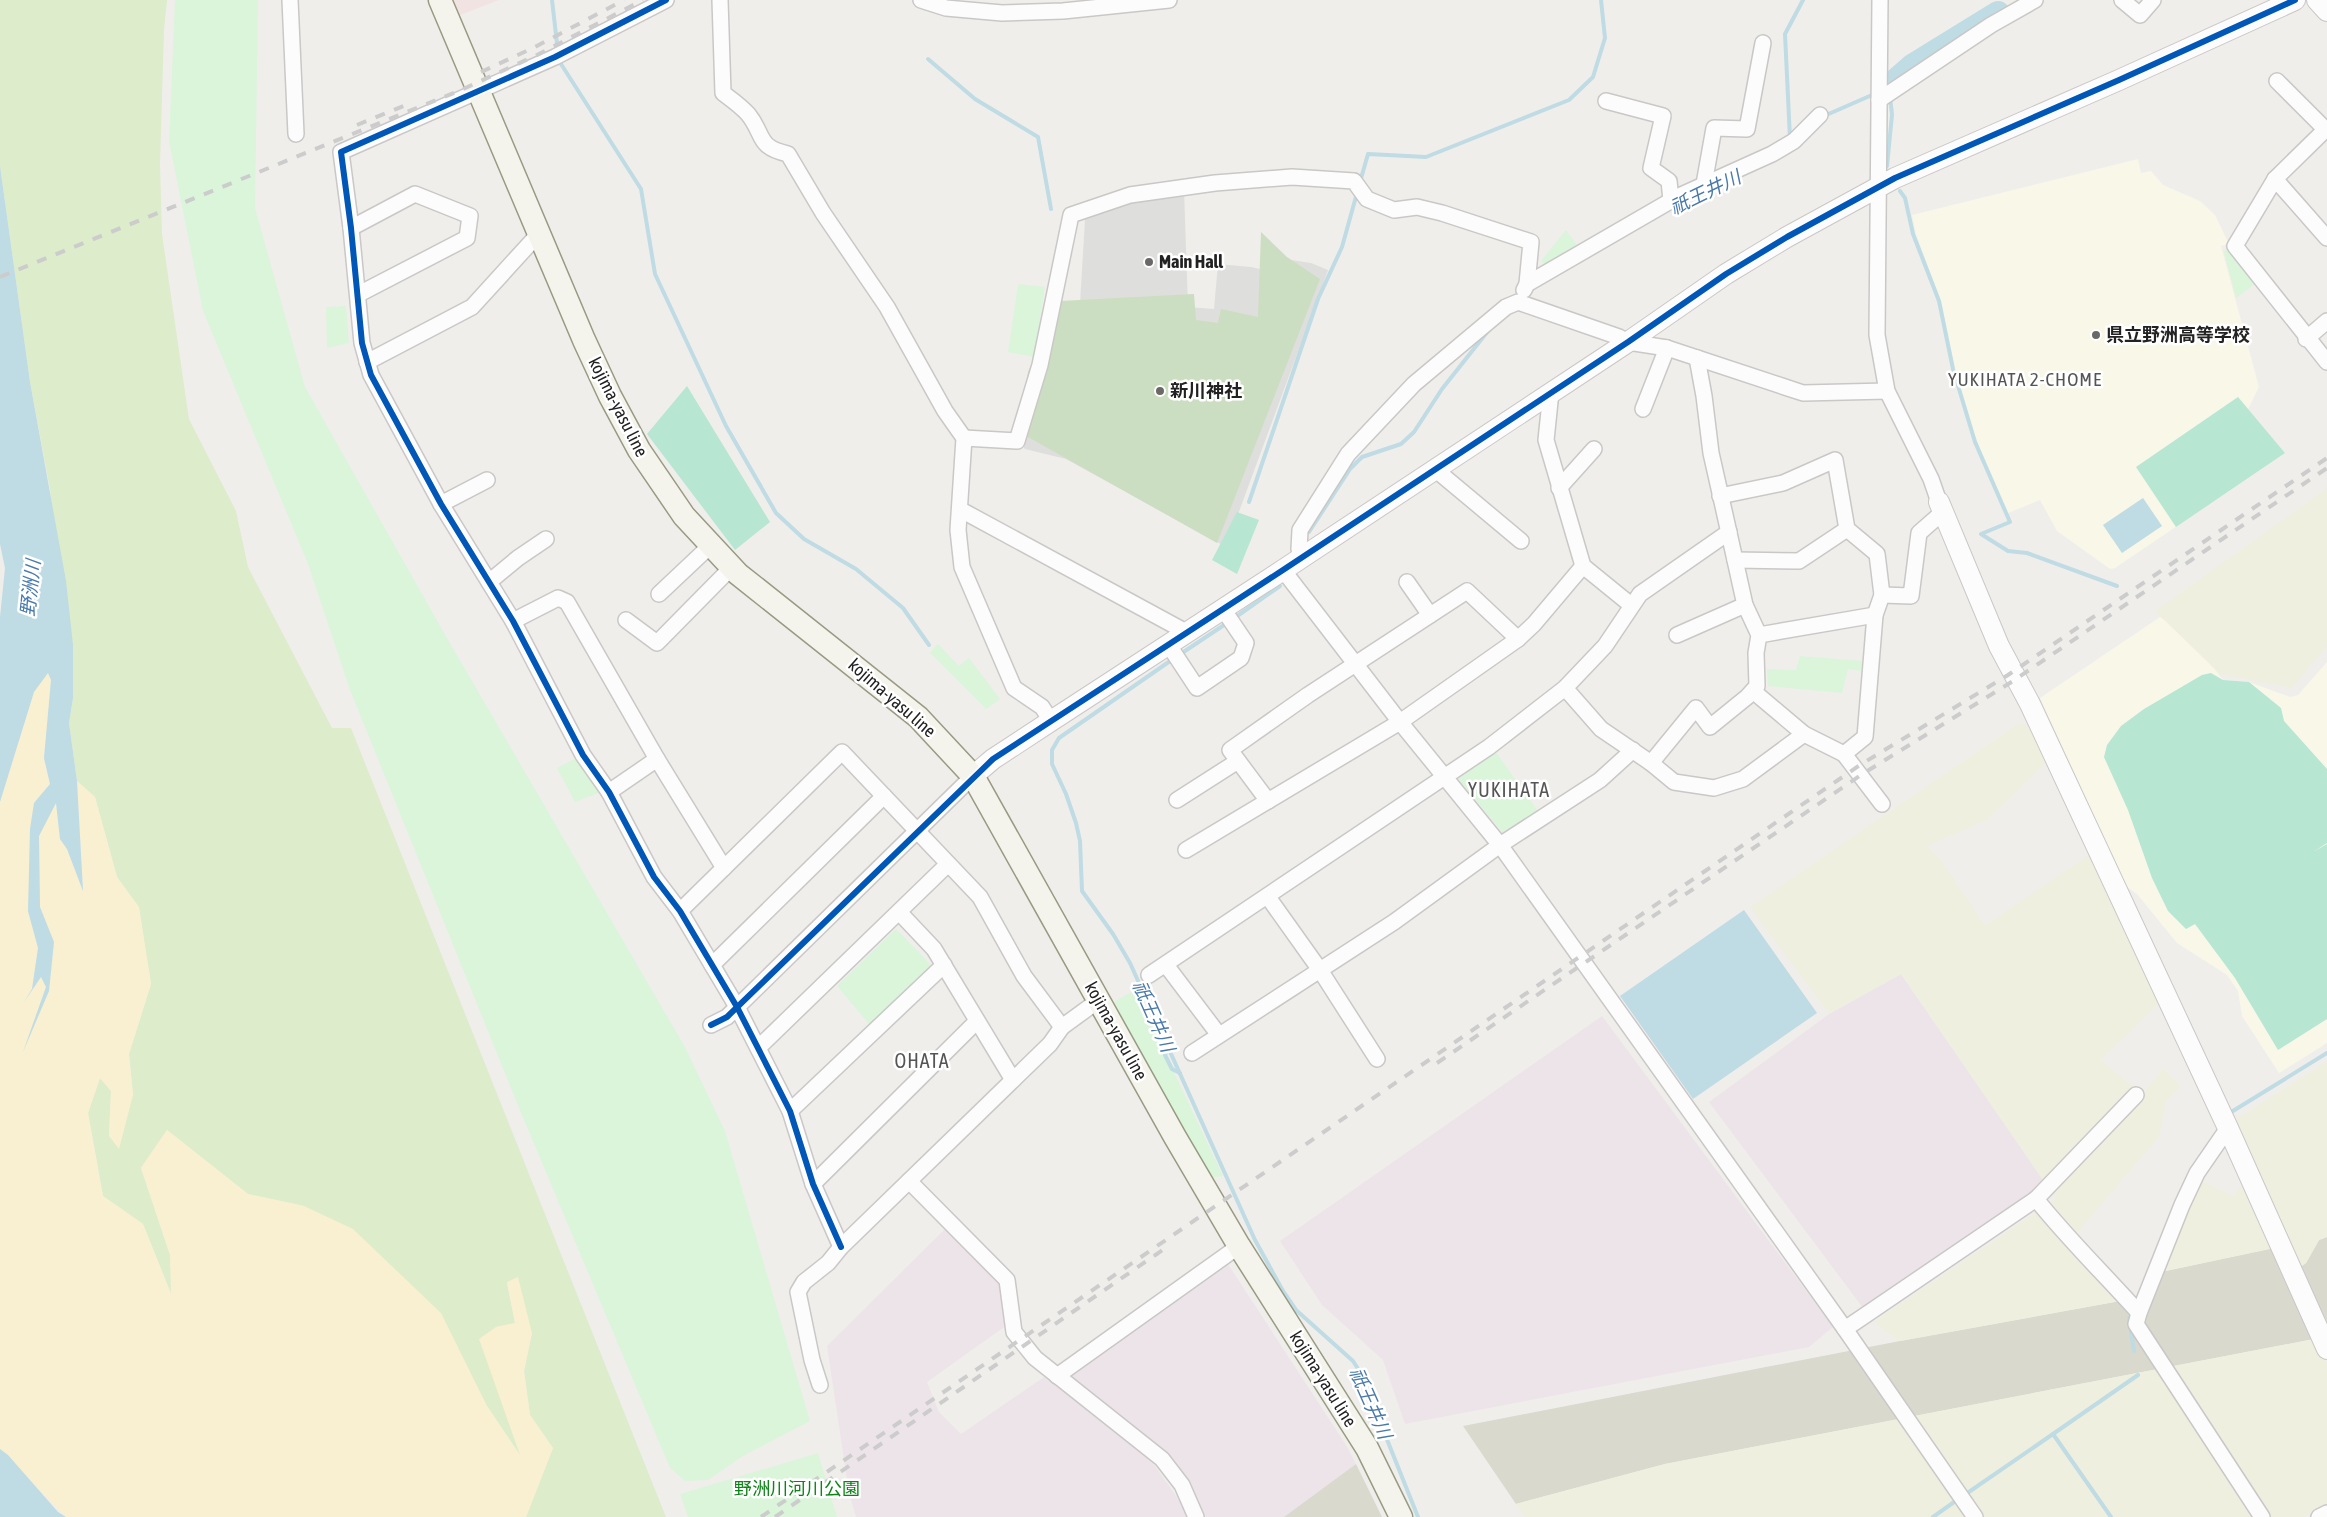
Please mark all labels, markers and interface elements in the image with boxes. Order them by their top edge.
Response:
water label: 祇王井川 [1666,165,1746,219]
place label: Main Hall [1159,251,1223,272]
marker: Main Hall [1143,256,1155,268]
place label: 県立野洲高等学校 [2106,324,2250,345]
marker: 県立野洲高等学校 [2090,329,2102,341]
street label: kojima-yasu line [584,353,653,460]
district label: YUKIHATA 2-CHOME [1948,368,2102,390]
place label: 新川神社 [1170,380,1242,401]
marker: 新川神社 [1154,385,1166,397]
water label: 野洲川 [16,557,44,618]
street label: kojima-yasu line [844,654,940,741]
district label: YUKIHATA [1468,778,1550,801]
water label: 祇王井川 [1128,977,1180,1057]
street label: kojima-yasu line [1081,978,1152,1084]
district label: OHATA [894,1049,950,1072]
street label: kojima-yasu line [1286,1327,1361,1431]
water label: 祇王井川 [1345,1364,1397,1444]
park label: 野洲川河川公園 [734,1478,860,1499]

